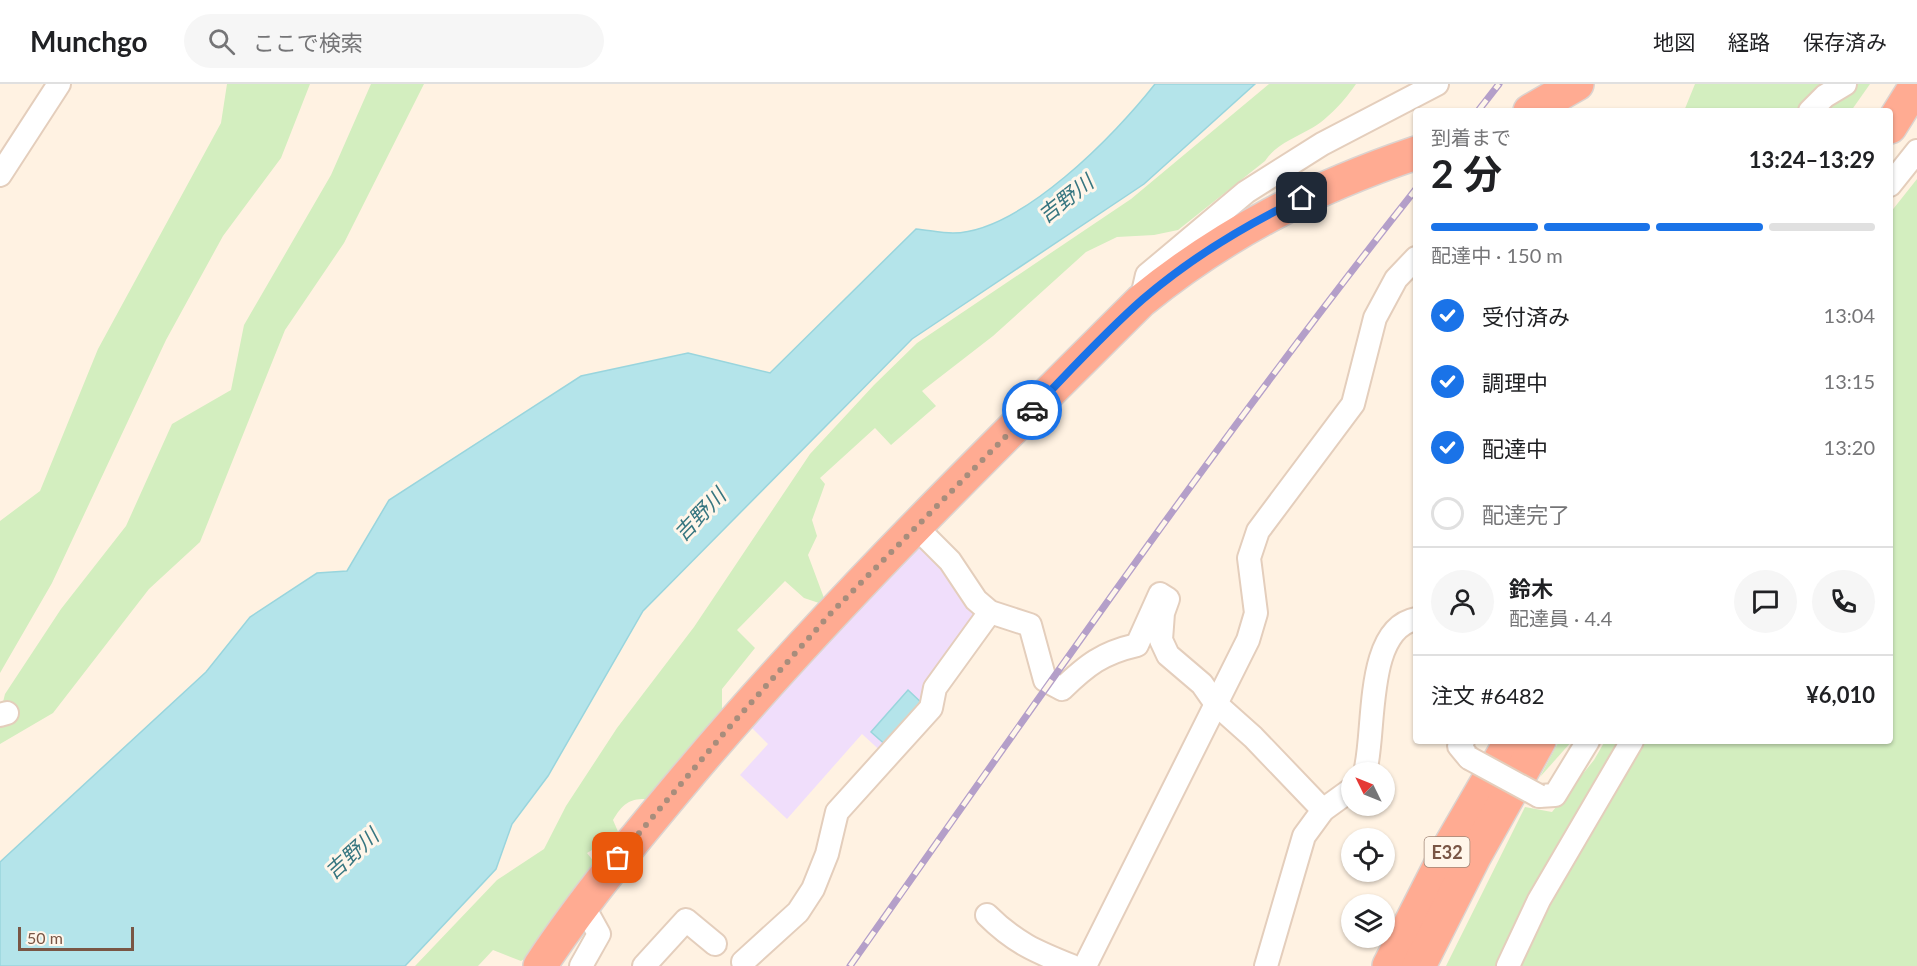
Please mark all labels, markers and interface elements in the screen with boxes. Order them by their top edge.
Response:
search box [184,14,604,68]
text: Munchgo [30,24,148,58]
icon: search [205,25,238,58]
text: ここで検索 [253,29,363,56]
text: 地図 [1653,29,1695,54]
text: 経路 [1728,29,1770,54]
text: 保存済み [1803,29,1887,54]
text: 到着まで [1431,125,1511,149]
text: 13:24–13:29 [1749,146,1875,173]
text: 2 分 [1431,150,1502,196]
water label: 吉野川 [1032,168,1099,227]
pin [1276,172,1327,223]
icon: home [1285,181,1318,214]
text: 配達中 · 150 m [1431,243,1563,267]
icon: check [1431,299,1464,332]
text: 受付済み [1482,303,1570,330]
text: 13:04 [1824,303,1875,327]
icon: check [1431,365,1464,398]
text: 調理中 [1482,369,1548,396]
text: 13:15 [1824,369,1875,393]
courier [1002,380,1062,440]
icon: car [1016,394,1049,427]
icon: check [1431,431,1464,464]
text: 配達中 [1482,435,1548,462]
text: 13:20 [1824,435,1875,459]
water label: 吉野川 [668,481,731,545]
text: 配達完了 [1482,501,1570,528]
button: person [1431,570,1494,633]
button: chat [1734,570,1797,633]
button: phone [1812,570,1875,633]
text: 鈴木 [1509,575,1553,602]
text: 配達員 · 4.4 [1509,606,1612,630]
text: ¥6,010 [1806,681,1875,708]
text: 注文 #6482 [1431,682,1544,709]
north arrow [1341,762,1395,816]
map controls [1341,762,1395,948]
water label: 吉野川 [319,821,384,883]
button: locate [1341,828,1395,882]
pin [592,832,643,883]
road number: E32 [1424,837,1470,867]
icon: bag [601,841,634,874]
button: layers [1341,894,1395,948]
scale bar [18,924,134,952]
text: 50 m [27,928,63,947]

